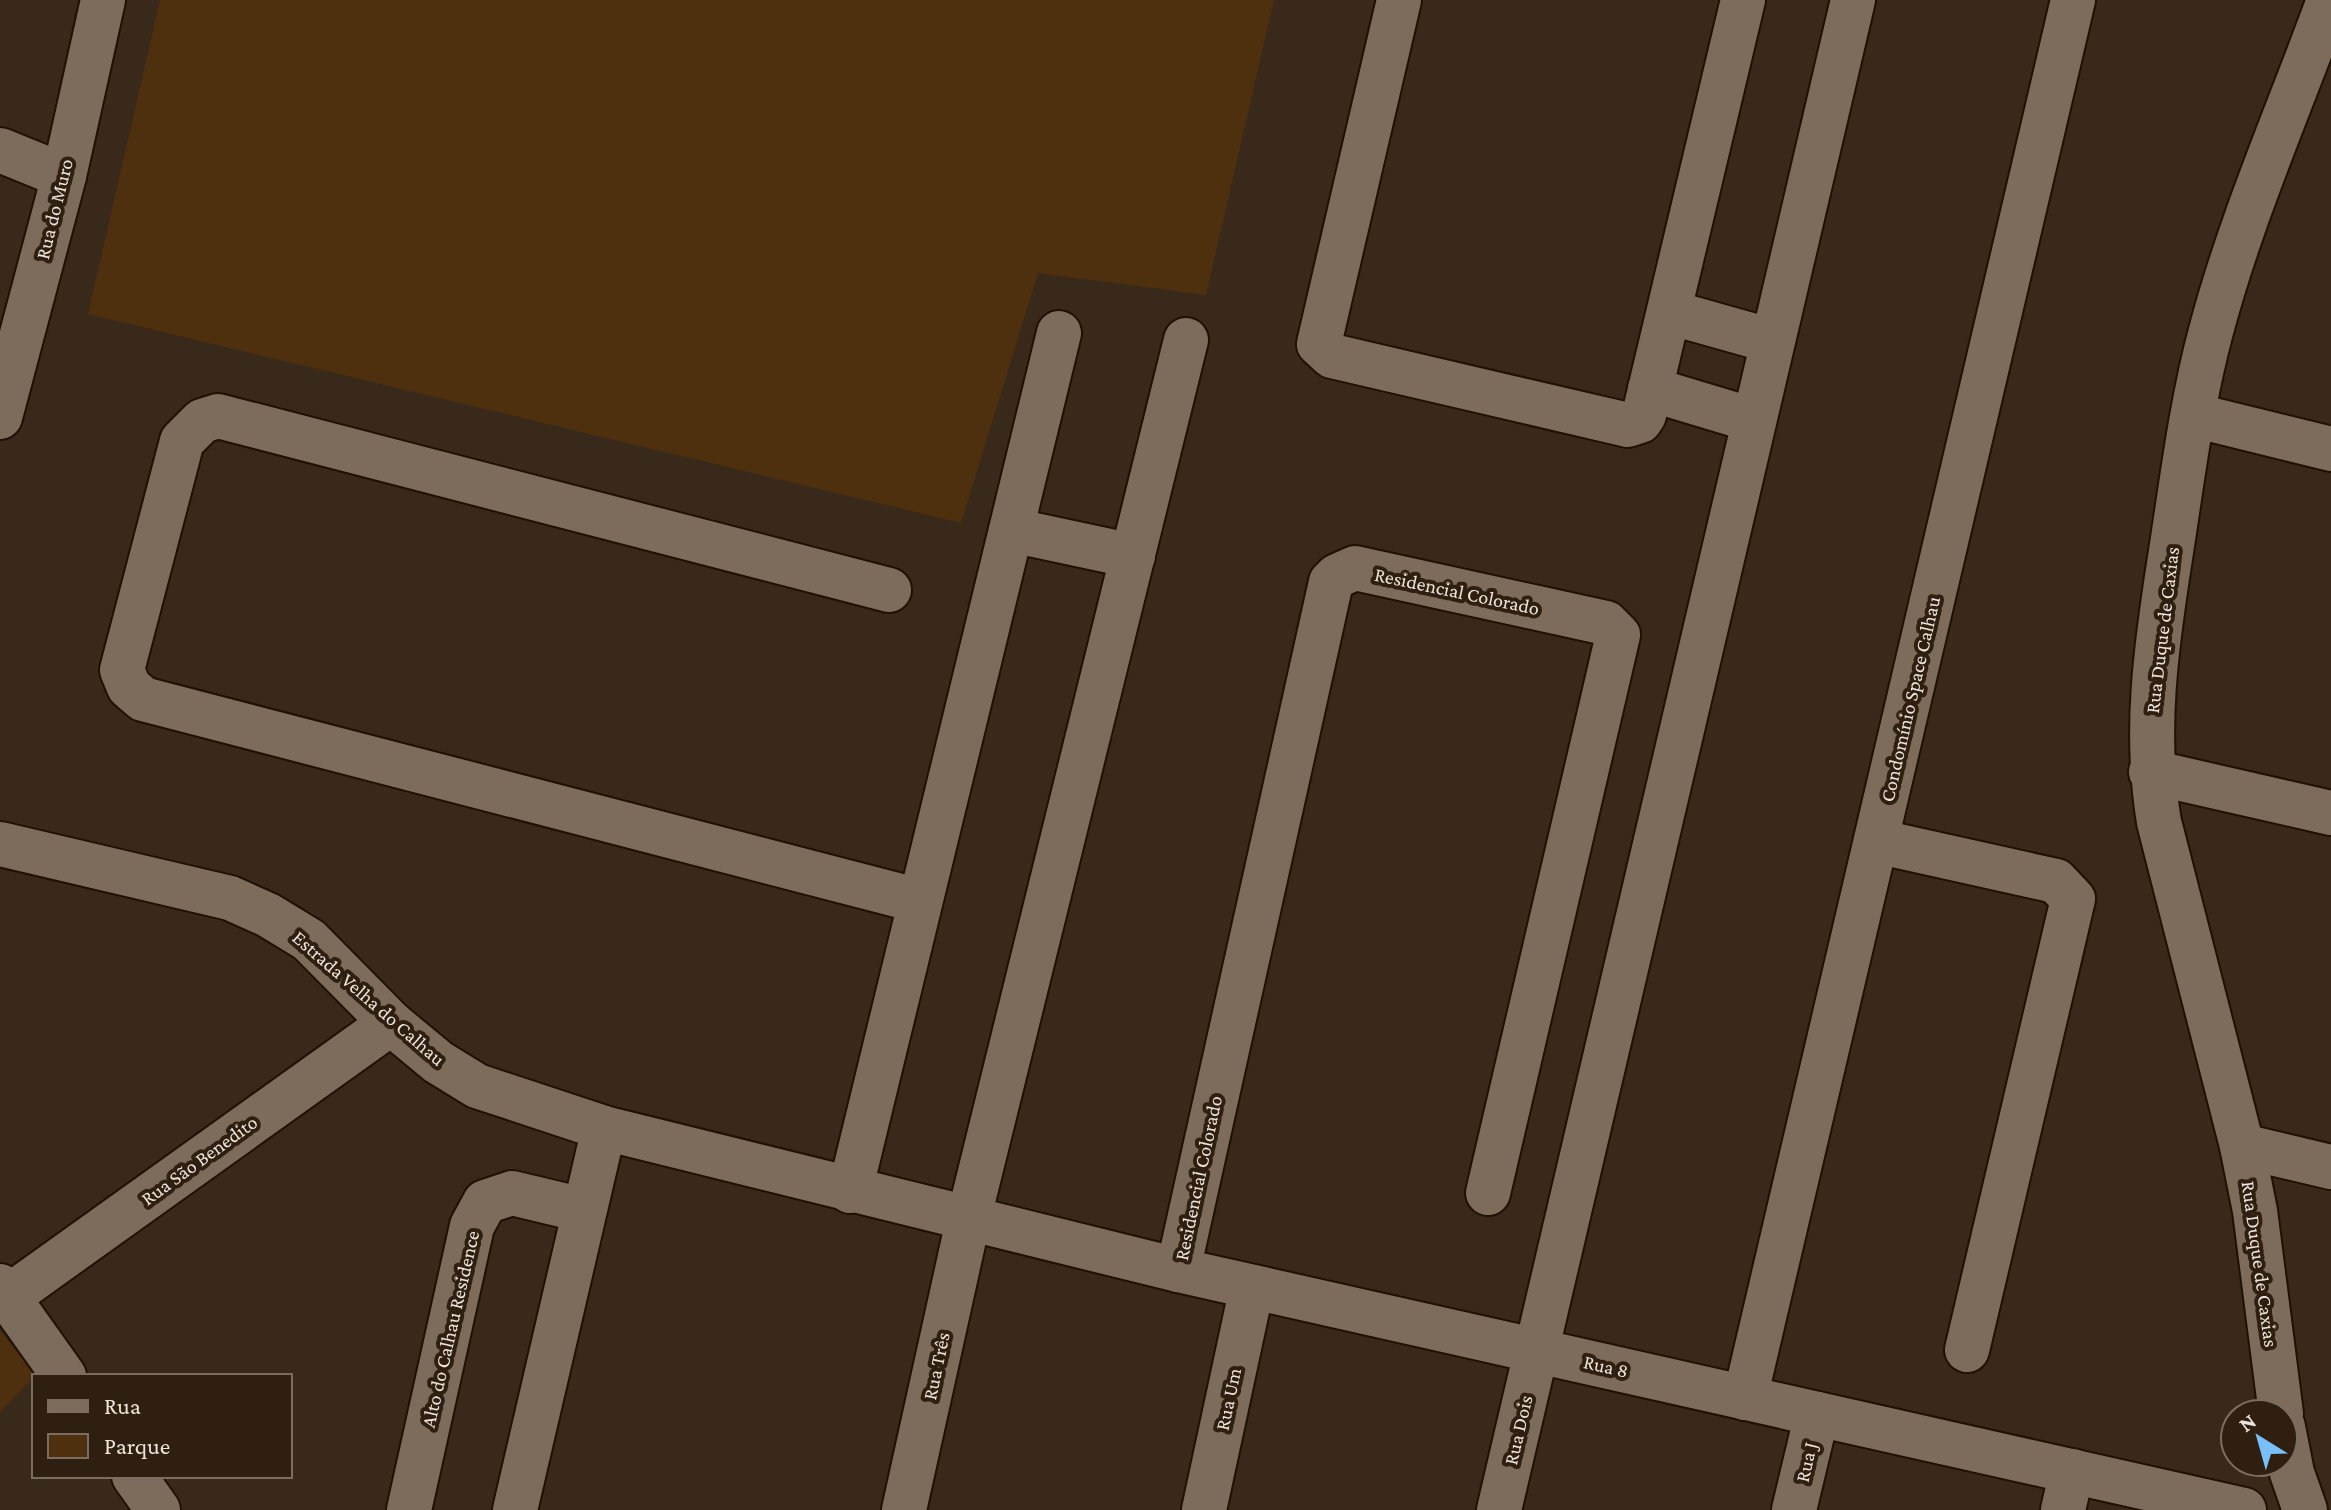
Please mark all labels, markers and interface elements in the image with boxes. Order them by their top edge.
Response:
street label: Rua do Muro [31,157,77,261]
street label: Rua Duque de Caxias [2141,545,2184,715]
street label: Residencial Colorado [1373,563,1541,619]
street label: Condomínio Space Calhau [1876,594,1945,804]
street label: Estrada Velha do Calhau [288,926,450,1070]
street label: Residencial Colorado [1170,1094,1226,1262]
street label: Rua São Benedito [137,1110,261,1210]
street label: Rua Duque de Caxias [2236,1180,2283,1349]
street label: Alto do Calhau Residence [417,1228,483,1430]
street label: Rua Três [918,1330,954,1402]
street label: Rua 8 [1581,1350,1631,1382]
street label: Rua Um [1211,1366,1245,1432]
legend [32,1374,292,1478]
text: Rua [104,1392,141,1419]
street label: Rua Dois [1499,1393,1537,1467]
north arrow [2219,1398,2299,1478]
text: N [2234,1408,2261,1437]
text: Parque [104,1432,170,1459]
street label: Rua J [1791,1440,1822,1484]

